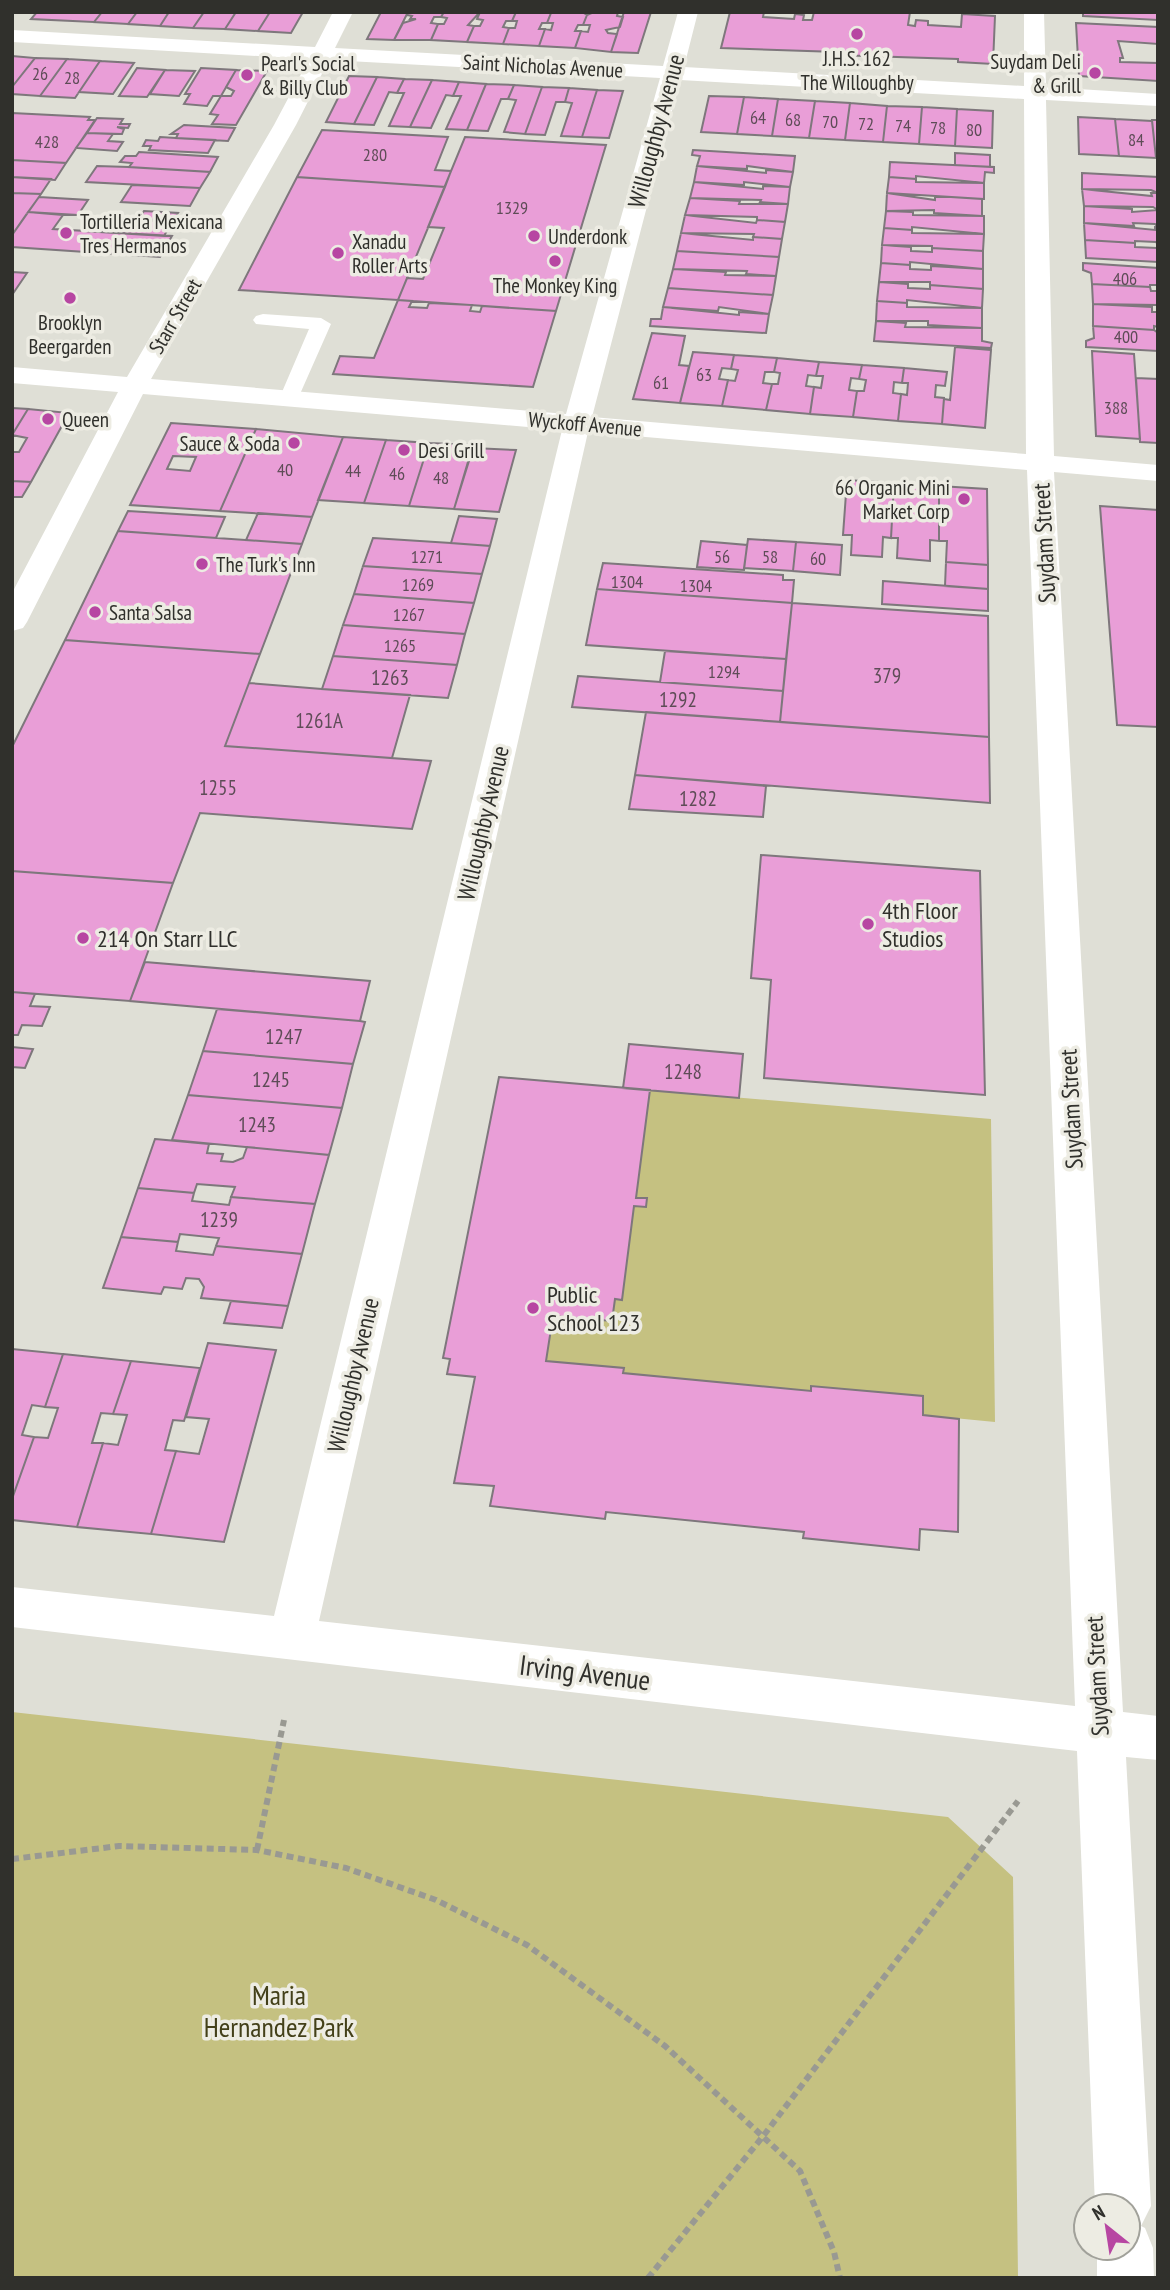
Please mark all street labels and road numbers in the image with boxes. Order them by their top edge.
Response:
street label: Saint Nicholas Avenue [462,48,624,84]
street label: Willoughby Avenue [621,51,691,211]
street label: Starr Street [143,273,207,359]
street label: Wyckoff Avenue [527,406,643,442]
street label: Suydam Street [1025,482,1063,604]
street label: Willoughby Avenue [450,743,516,903]
street label: Suydam Street [1052,1048,1090,1170]
street label: Willoughby Avenue [320,1295,386,1455]
street label: Suydam Street [1078,1615,1116,1737]
street label: Irving Avenue [517,1646,653,1698]

